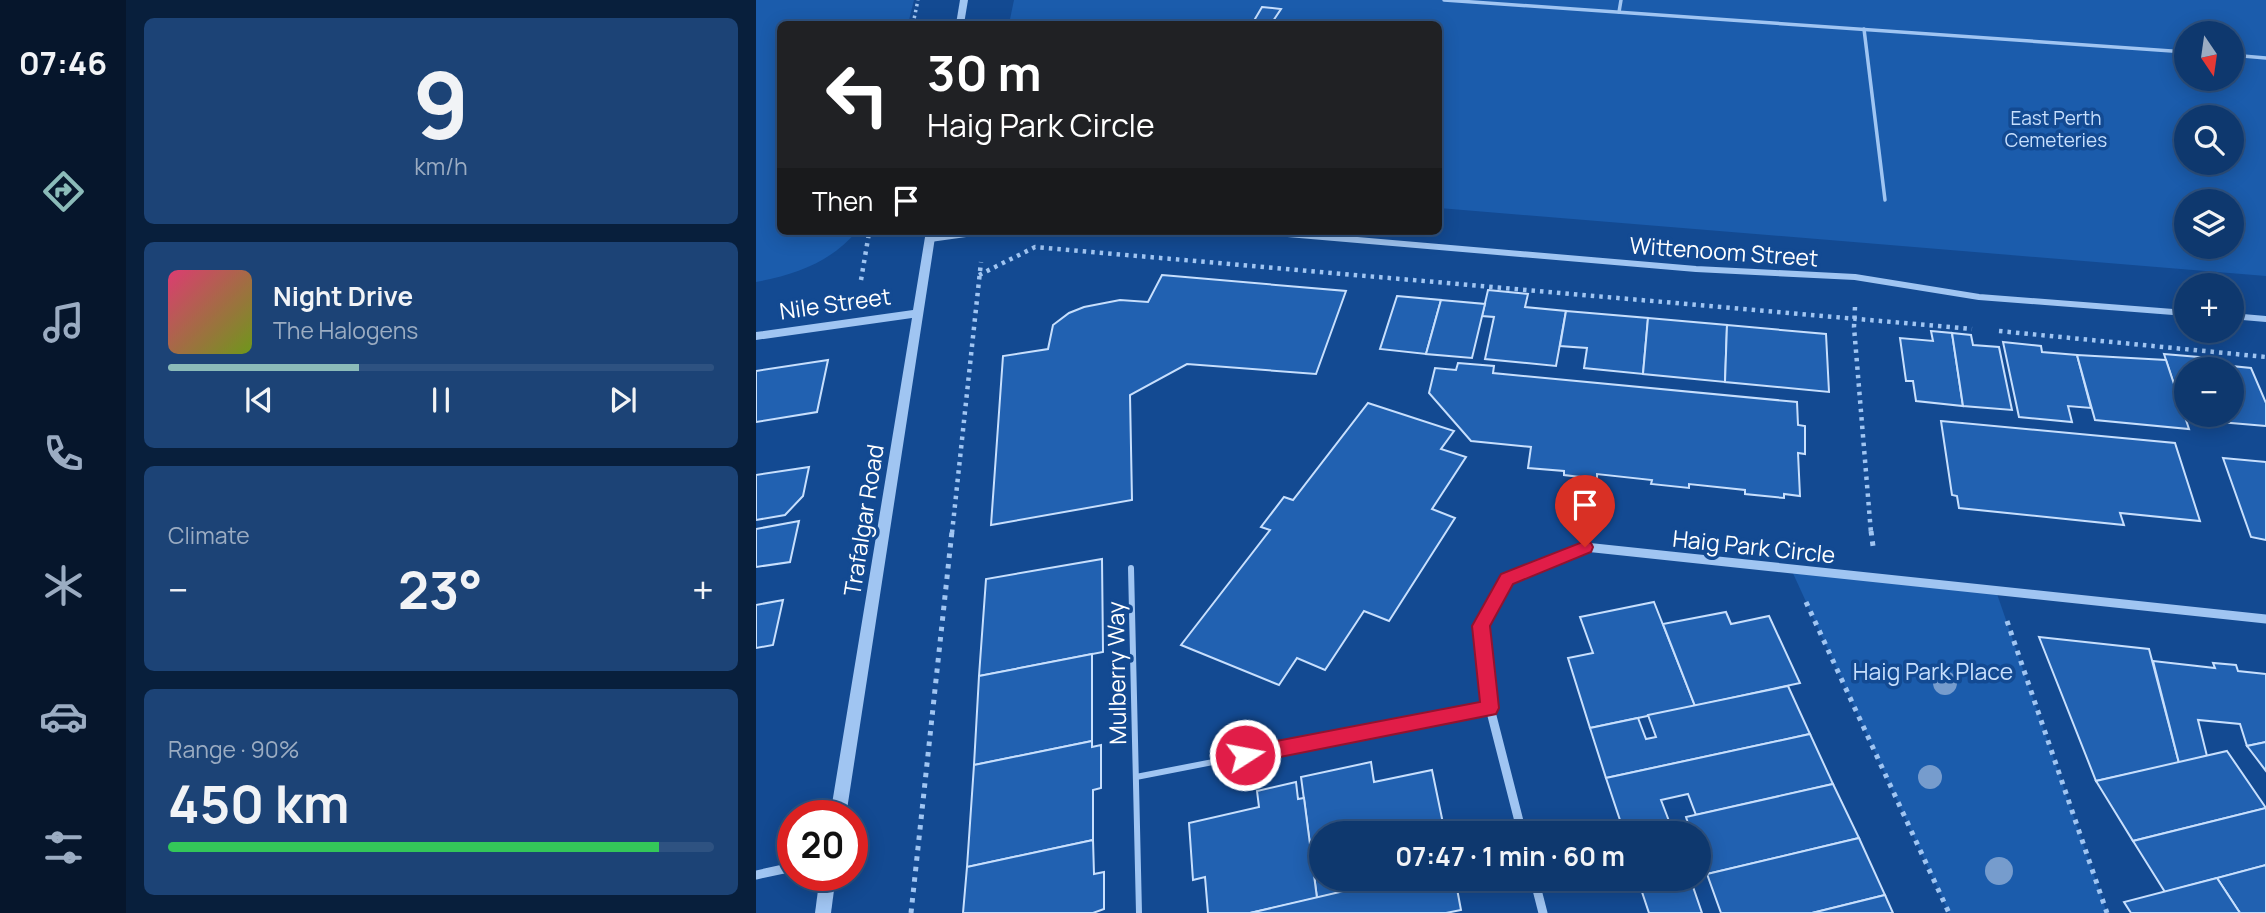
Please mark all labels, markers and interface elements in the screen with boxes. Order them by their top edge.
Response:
north arrow [2174,21,2244,91]
map controls [2174,21,2244,427]
text: 30 m [927,39,1042,106]
text: 07:46 [19,41,107,85]
text: 9 [413,42,469,166]
icon: left [812,49,903,140]
text: Haig Park Circle [927,103,1155,147]
park label: East Perth Cemeteries [2005,105,2107,153]
button: search [2174,105,2244,175]
text: km/h [414,150,468,182]
icon: directions [39,167,88,216]
icon: arrive [887,182,925,220]
text: Then [812,183,873,219]
button: layers [2174,189,2244,259]
street label: Wittenoom Street [1629,228,1819,274]
button: + [2174,273,2244,343]
text: Night Drive [273,278,413,314]
street label: Nile Street [777,279,893,327]
icon: music [39,298,88,347]
text: The Halogens [273,314,418,346]
button: − [2174,357,2244,427]
icon: previous [240,381,278,419]
icon: pause [422,381,460,419]
icon: next [604,381,642,419]
icon: phone [39,429,88,478]
street label: Trafalgar Road [835,442,891,598]
pin [1555,475,1615,547]
icon: arrive [1566,486,1604,524]
text: Climate [168,519,250,551]
street label: Haig Park Circle [1671,522,1837,570]
text: 23° [398,554,483,625]
icon: climate [39,561,88,610]
text: − [168,563,189,615]
text: + [692,563,714,615]
street label: Mulberry Way [1099,601,1133,745]
park label: Haig Park Place [1853,655,2013,687]
icon: car [39,692,88,741]
position arrow [1208,718,1282,792]
text: Range · 90% [168,733,299,765]
text: 450 km [168,768,349,839]
speed limit sign: 20 [777,800,868,891]
icon: filters [39,823,88,872]
text: 07:47 · 1 min · 60 m [1395,838,1625,874]

